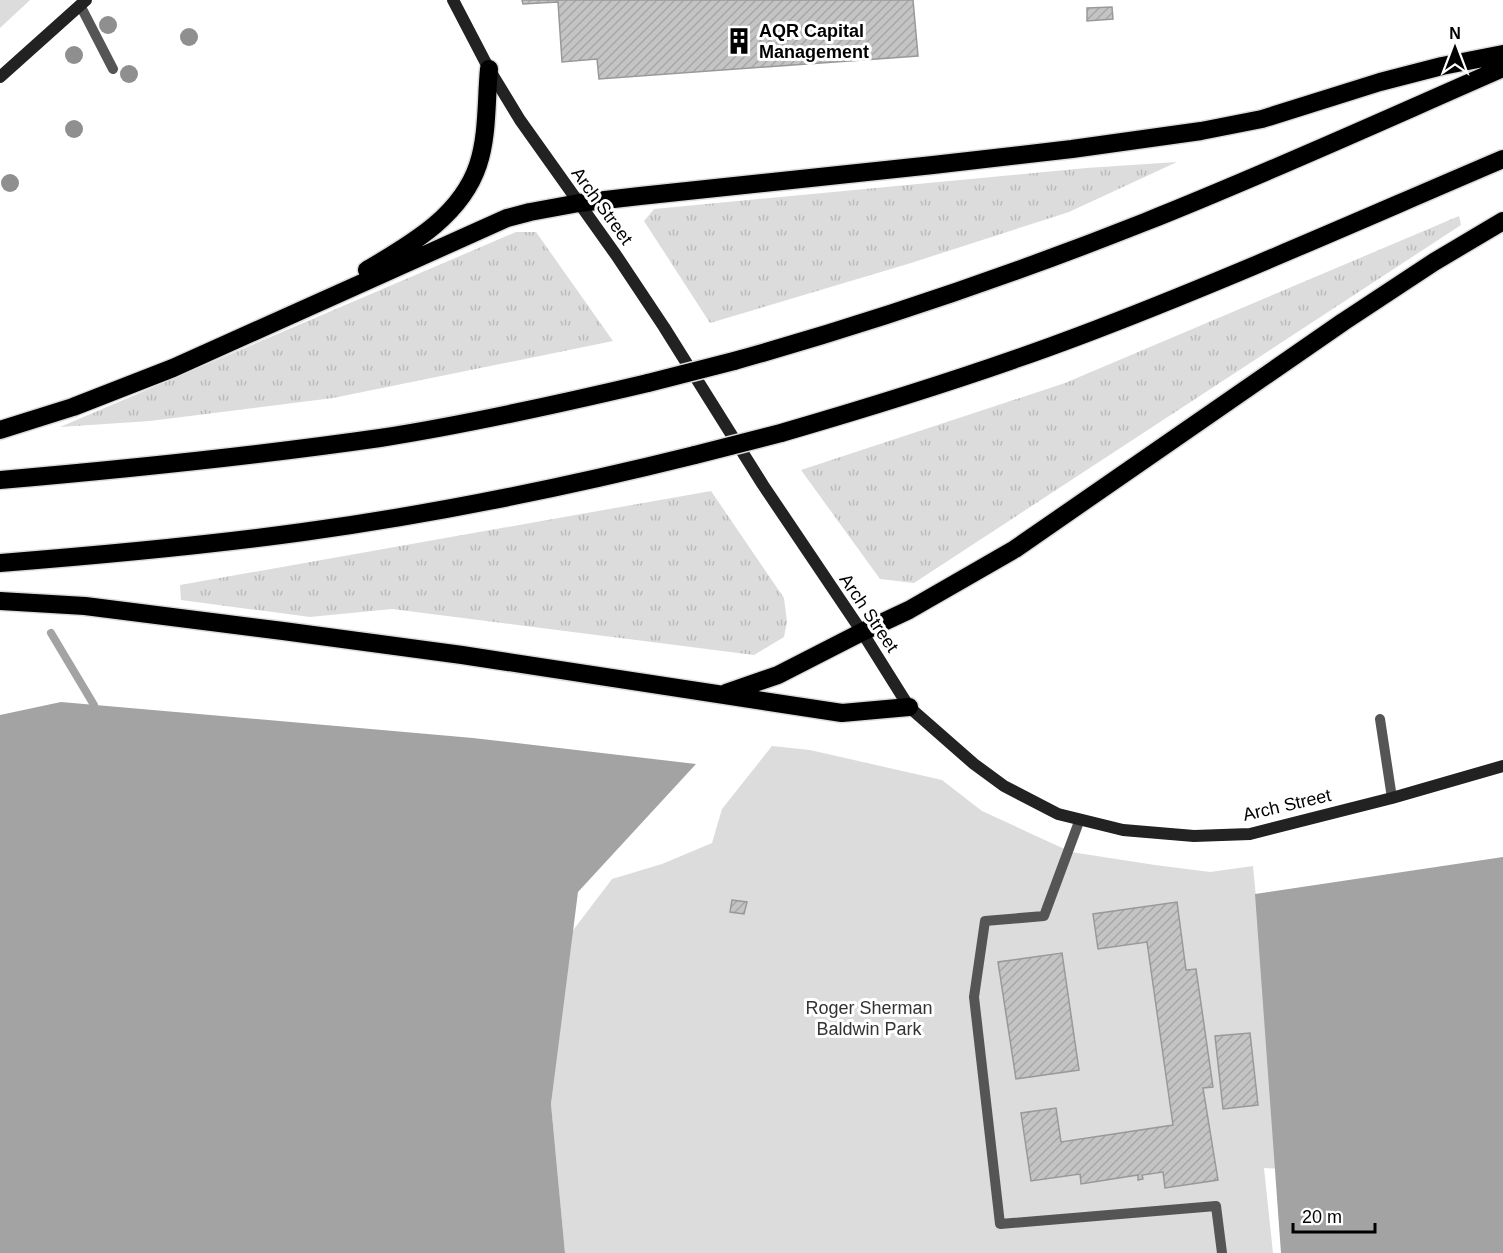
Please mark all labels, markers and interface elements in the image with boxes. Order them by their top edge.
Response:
north arrow [1425,18,1485,78]
place label: AQR Capital Management [759,21,869,62]
text: N [1449,25,1461,42]
building icon: AQR Capital Management [724,26,754,56]
street label: Arch Street [567,164,637,248]
street label: Arch Street [836,570,902,656]
street label: Arch Street [1241,785,1333,825]
park label: Roger Sherman Baldwin Park [805,998,933,1039]
scale bar [1293,1196,1376,1234]
text: 20 m [1302,1207,1342,1227]

